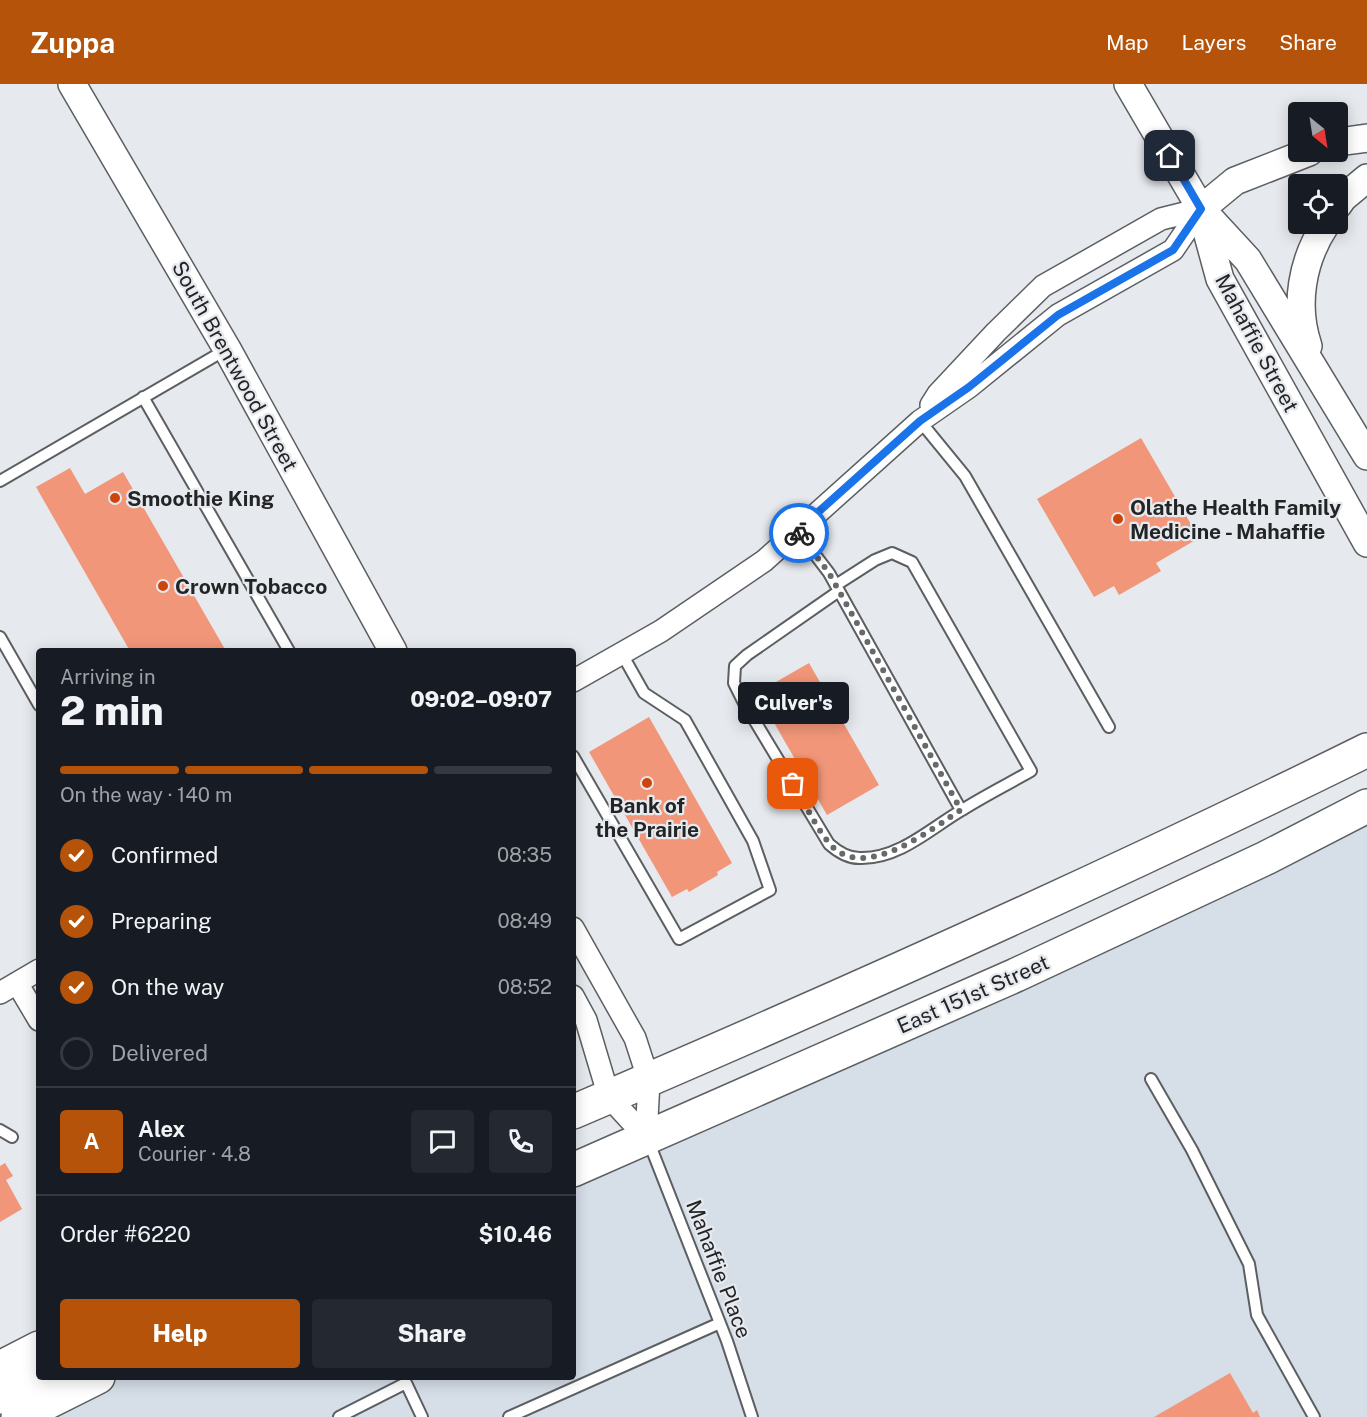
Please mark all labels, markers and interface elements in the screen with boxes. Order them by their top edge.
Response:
text: Zuppa [30,26,115,59]
text: Map [1106,30,1149,55]
text: Layers [1182,30,1246,55]
text: Share [1279,30,1337,55]
north arrow [1288,102,1348,162]
map controls [1288,102,1348,234]
pin [1144,130,1195,181]
icon: home [1153,139,1186,172]
button: locate [1288,174,1348,234]
street label: South Brentwood Street [167,257,303,475]
street label: Mahaffie Street [1210,270,1304,416]
place label: Smoothie King [127,486,274,511]
marker: Smoothie King [108,491,122,505]
place label: Olathe Health Family Medicine - Mahaffie [1130,495,1341,544]
courier [769,503,829,563]
marker: Olathe Health Family Medicine - Mahaffie [1111,512,1125,526]
icon: bike [783,517,816,550]
place label: Crown Tobacco [175,574,327,599]
marker: Crown Tobacco [156,579,170,593]
text: Arriving in [60,665,155,689]
callout: Culver's [738,682,848,724]
text: 09:02–09:07 [410,686,552,712]
text: 2 min [60,688,164,734]
text: Culver's [754,691,833,715]
pin [767,758,818,809]
icon: bag [776,767,809,800]
marker: Bank of the Prairie [640,776,654,790]
text: On the way · 140 m [60,783,232,807]
place label: Bank of the Prairie [595,793,699,842]
icon: check [60,839,93,872]
text: Confirmed [111,842,218,868]
text: 08:35 [497,843,552,867]
icon: check [60,905,93,938]
text: Preparing [111,908,212,934]
text: 08:49 [498,909,552,933]
street label: East 151st Street [893,949,1053,1039]
icon: check [60,971,93,1004]
text: On the way [111,974,224,1000]
text: 08:52 [498,975,552,999]
text: Delivered [111,1040,208,1066]
button: chat [411,1110,474,1173]
button: phone [489,1110,552,1173]
text: Alex [138,1116,185,1142]
text: A [84,1128,99,1154]
text: Courier · 4.8 [138,1142,251,1166]
street label: Mahaffie Place [681,1196,757,1342]
text: Order #6220 [60,1221,191,1247]
text: $10.46 [479,1221,552,1247]
button: Help [60,1299,300,1368]
button: Share [312,1299,552,1368]

